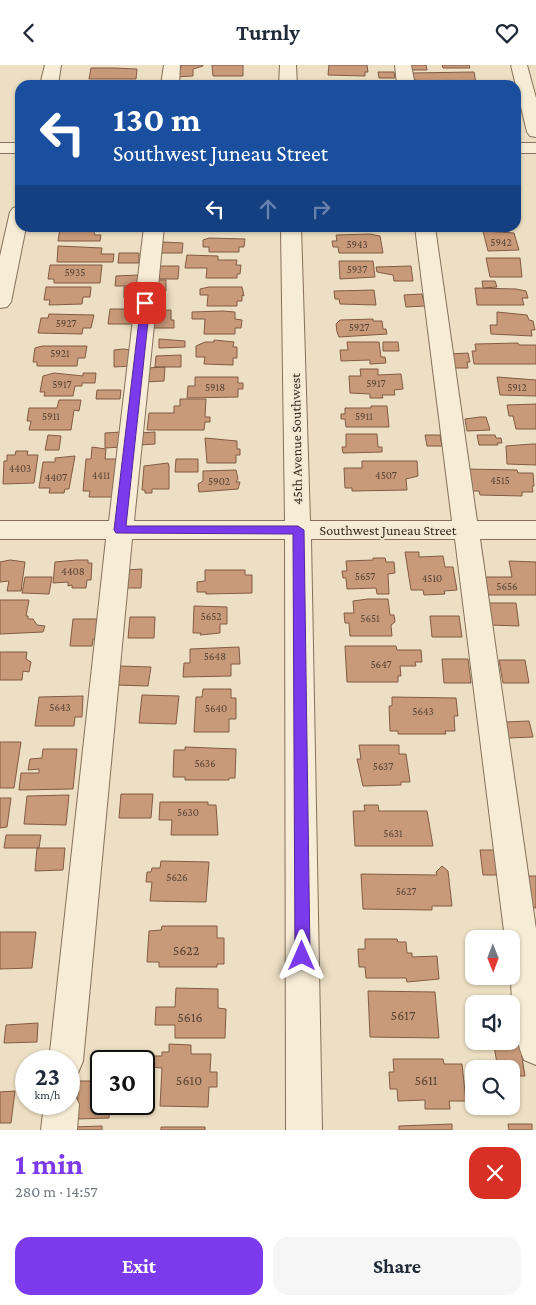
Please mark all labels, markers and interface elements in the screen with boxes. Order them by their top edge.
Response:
icon: back [15,19,43,47]
icon: heart [493,19,521,47]
text: Turnly [236,20,300,45]
icon: left [30,100,95,165]
text: 130 m [113,100,201,139]
text: Southwest Juneau Street [113,141,328,166]
icon: left [201,195,229,223]
icon: ahead [254,195,282,223]
icon: right [307,195,335,223]
house number: 5942 [490,236,512,248]
house number: 5943 [346,238,368,250]
house number: 5937 [347,263,367,275]
house number: 5935 [65,266,85,278]
pin [124,282,166,324]
icon: arrive [131,289,159,317]
house number: 5927 [56,317,76,329]
house number: 5927 [349,321,369,333]
house number: 5921 [50,347,70,359]
street label: 45th Avenue Southwest [287,373,305,505]
house number: 5917 [366,377,386,389]
house number: 5917 [52,378,72,390]
house number: 5918 [205,381,225,393]
house number: 5912 [507,381,527,393]
house number: 5911 [42,410,60,422]
house number: 5911 [355,410,373,422]
house number: 4403 [9,462,31,474]
house number: 4411 [92,469,111,481]
house number: 4507 [375,469,397,481]
house number: 4407 [45,471,67,483]
house number: 4515 [490,474,510,486]
house number: 5902 [208,475,230,487]
street label: Southwest Juneau Street [320,522,457,538]
house number: 4408 [61,565,85,577]
house number: 5657 [355,570,375,582]
house number: 4510 [422,572,442,584]
house number: 5656 [496,580,518,592]
house number: 5652 [201,610,221,622]
house number: 5651 [360,612,380,624]
house number: 5648 [204,650,226,662]
house number: 5647 [370,658,392,670]
house number: 5643 [49,701,71,713]
house number: 5640 [205,702,227,714]
house number: 5643 [412,705,434,717]
house number: 5636 [194,757,216,769]
house number: 5637 [373,760,393,772]
house number: 5630 [177,806,199,818]
house number: 5631 [383,827,403,839]
house number: 5626 [166,871,188,883]
house number: 5627 [396,885,416,897]
position arrow [275,929,327,981]
north arrow [465,930,520,985]
map controls [465,930,520,1115]
house number: 5622 [173,942,200,958]
button: sound [465,995,520,1050]
house number: 5617 [391,1007,416,1023]
house number: 5616 [177,1009,203,1025]
speed limit sign: 30 [90,1050,155,1115]
button: search [465,1060,520,1115]
text: 23 [35,1063,60,1090]
house number: 5610 [176,1072,202,1088]
house number: 5611 [414,1072,438,1088]
text: km/h [35,1088,60,1102]
text: 1 min [15,1147,83,1180]
button: close [469,1147,521,1199]
text: 280 m · 14:57 [15,1183,98,1200]
button: Exit [15,1237,263,1295]
button: Share [273,1237,521,1295]

